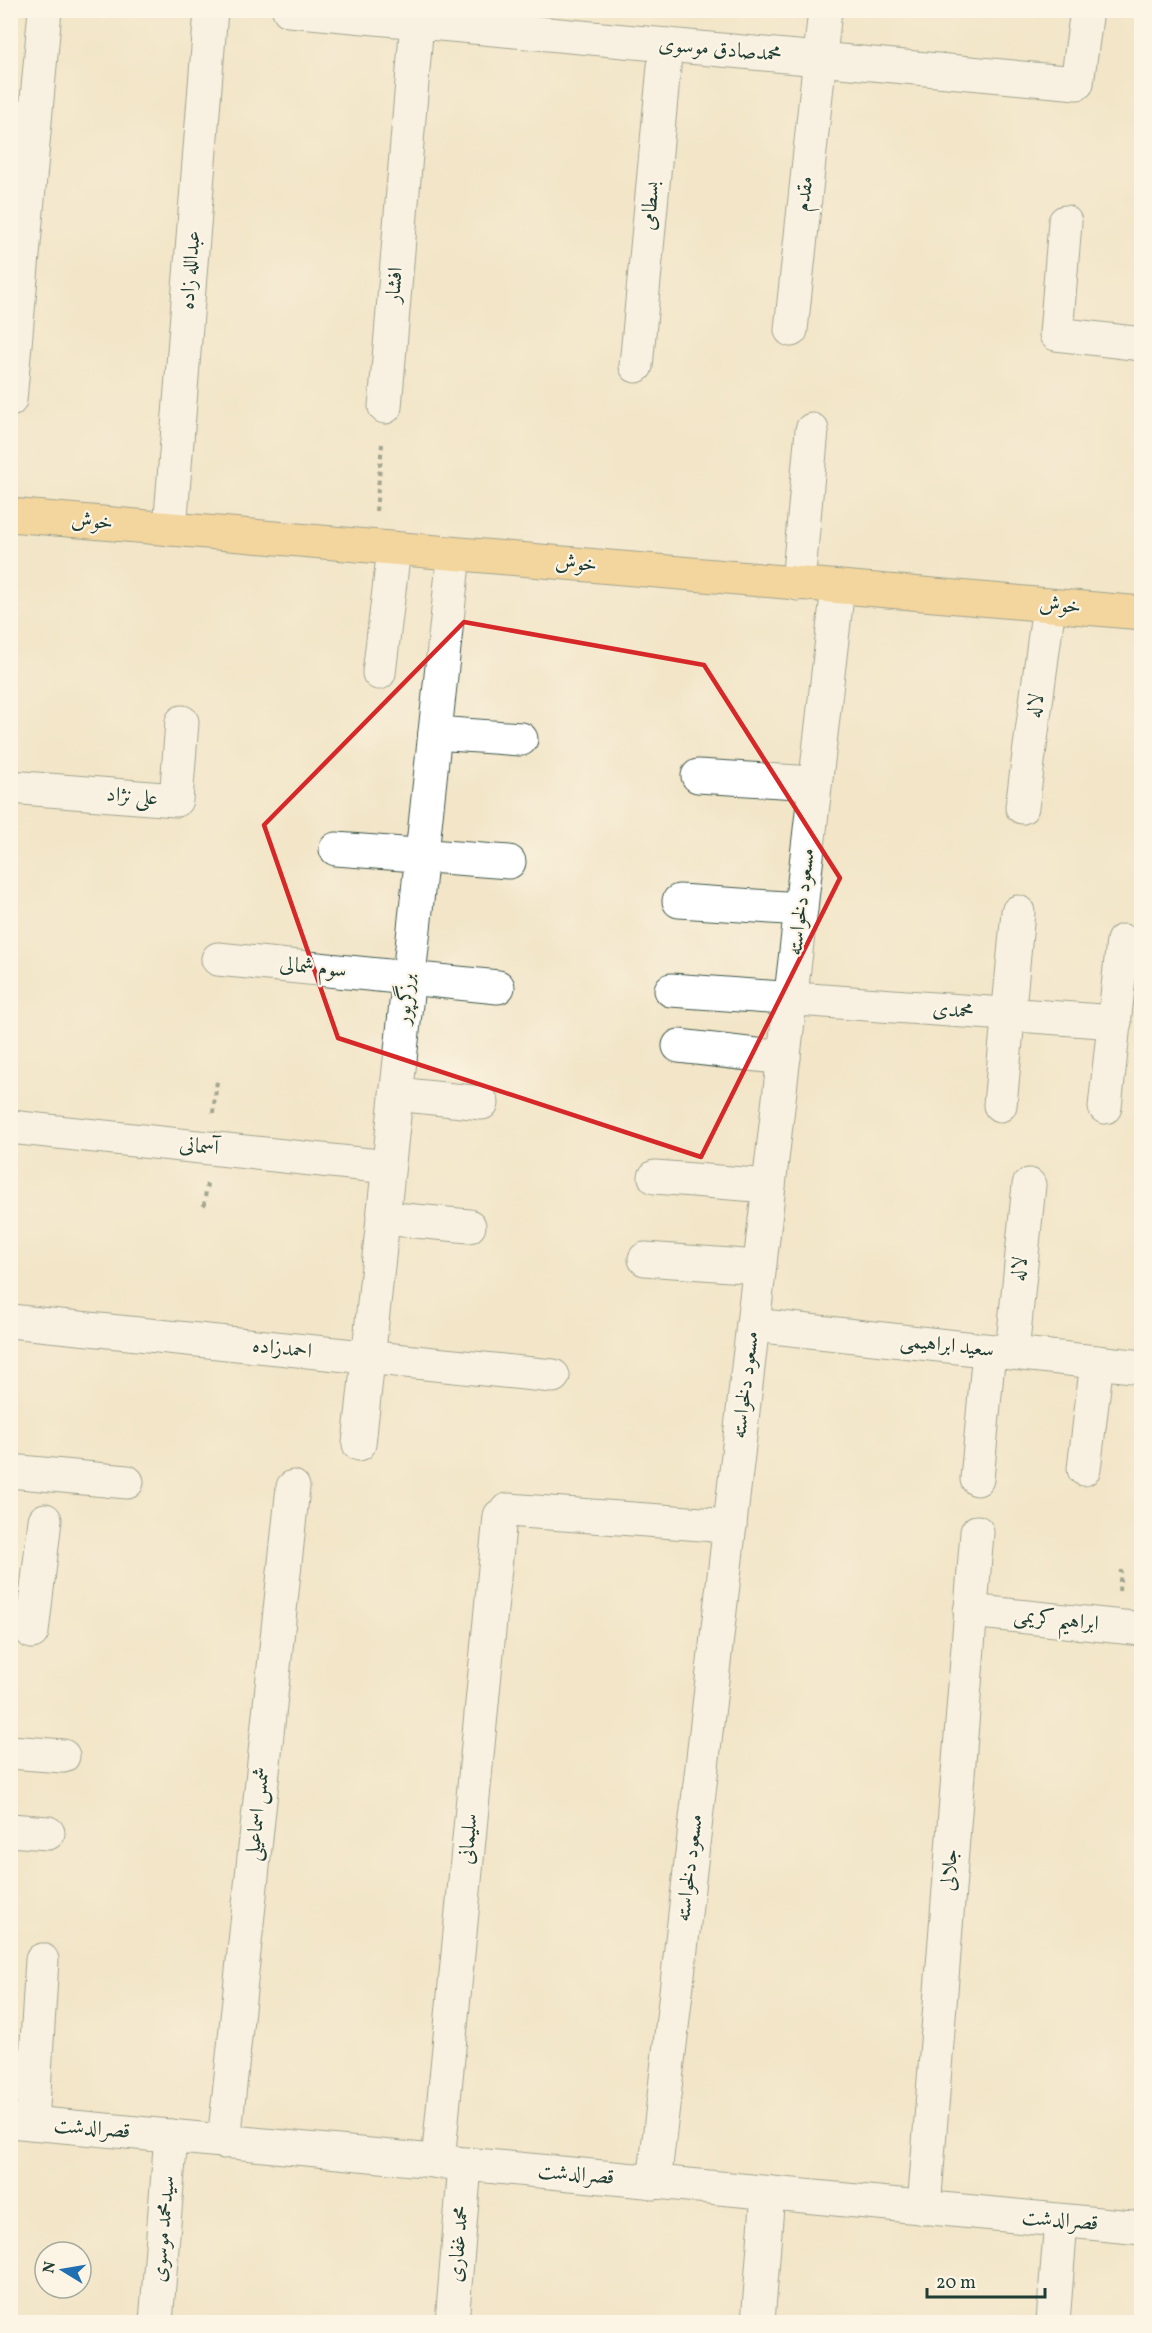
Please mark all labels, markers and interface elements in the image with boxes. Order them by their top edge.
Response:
street label: محمدصادق موسوی [657,30,783,70]
street label: مقدم [789,175,823,213]
street label: بسطامی [634,180,668,232]
street label: عبدالله زاده [173,229,209,311]
street label: افشار [379,266,411,306]
street label: خوش [70,506,114,538]
street label: خوش [554,548,598,580]
street label: خوش [1038,590,1082,622]
street label: لاله [1020,692,1052,720]
street label: علی نژاد [105,780,159,814]
street label: مسعود دلخواسته [781,847,823,957]
street label: سوم شمالی [278,950,348,988]
street label: برزگرپور [388,972,423,1028]
street label: محمدی [931,995,975,1027]
street label: آسمانی [178,1131,223,1164]
street label: لاله [1004,1255,1036,1283]
street label: سعید ابراهیمی [898,1327,996,1365]
street label: مسعود دلخواسته [725,1330,767,1440]
street label: احمدزاده [251,1331,313,1367]
street label: ابراهیم کریمی [1011,1601,1100,1644]
street label: شمس اسماعیلی [239,1765,277,1863]
street label: سلیمانی [452,1812,486,1866]
street label: مسعود دلخواسته [669,1813,711,1923]
street label: جلالی [934,1848,966,1892]
street label: قصرالدشت [52,2111,132,2147]
street label: قصرالدشت [536,2157,616,2193]
street label: سیدمحمد موسوی [145,2174,183,2284]
street label: قصرالدشت [1020,2203,1100,2239]
street label: محمد غفاری [441,2204,477,2283]
north arrow [33,2240,93,2300]
text: N [38,2259,62,2275]
scale bar [927,2261,1046,2299]
text: 20 m [936,2271,976,2296]

